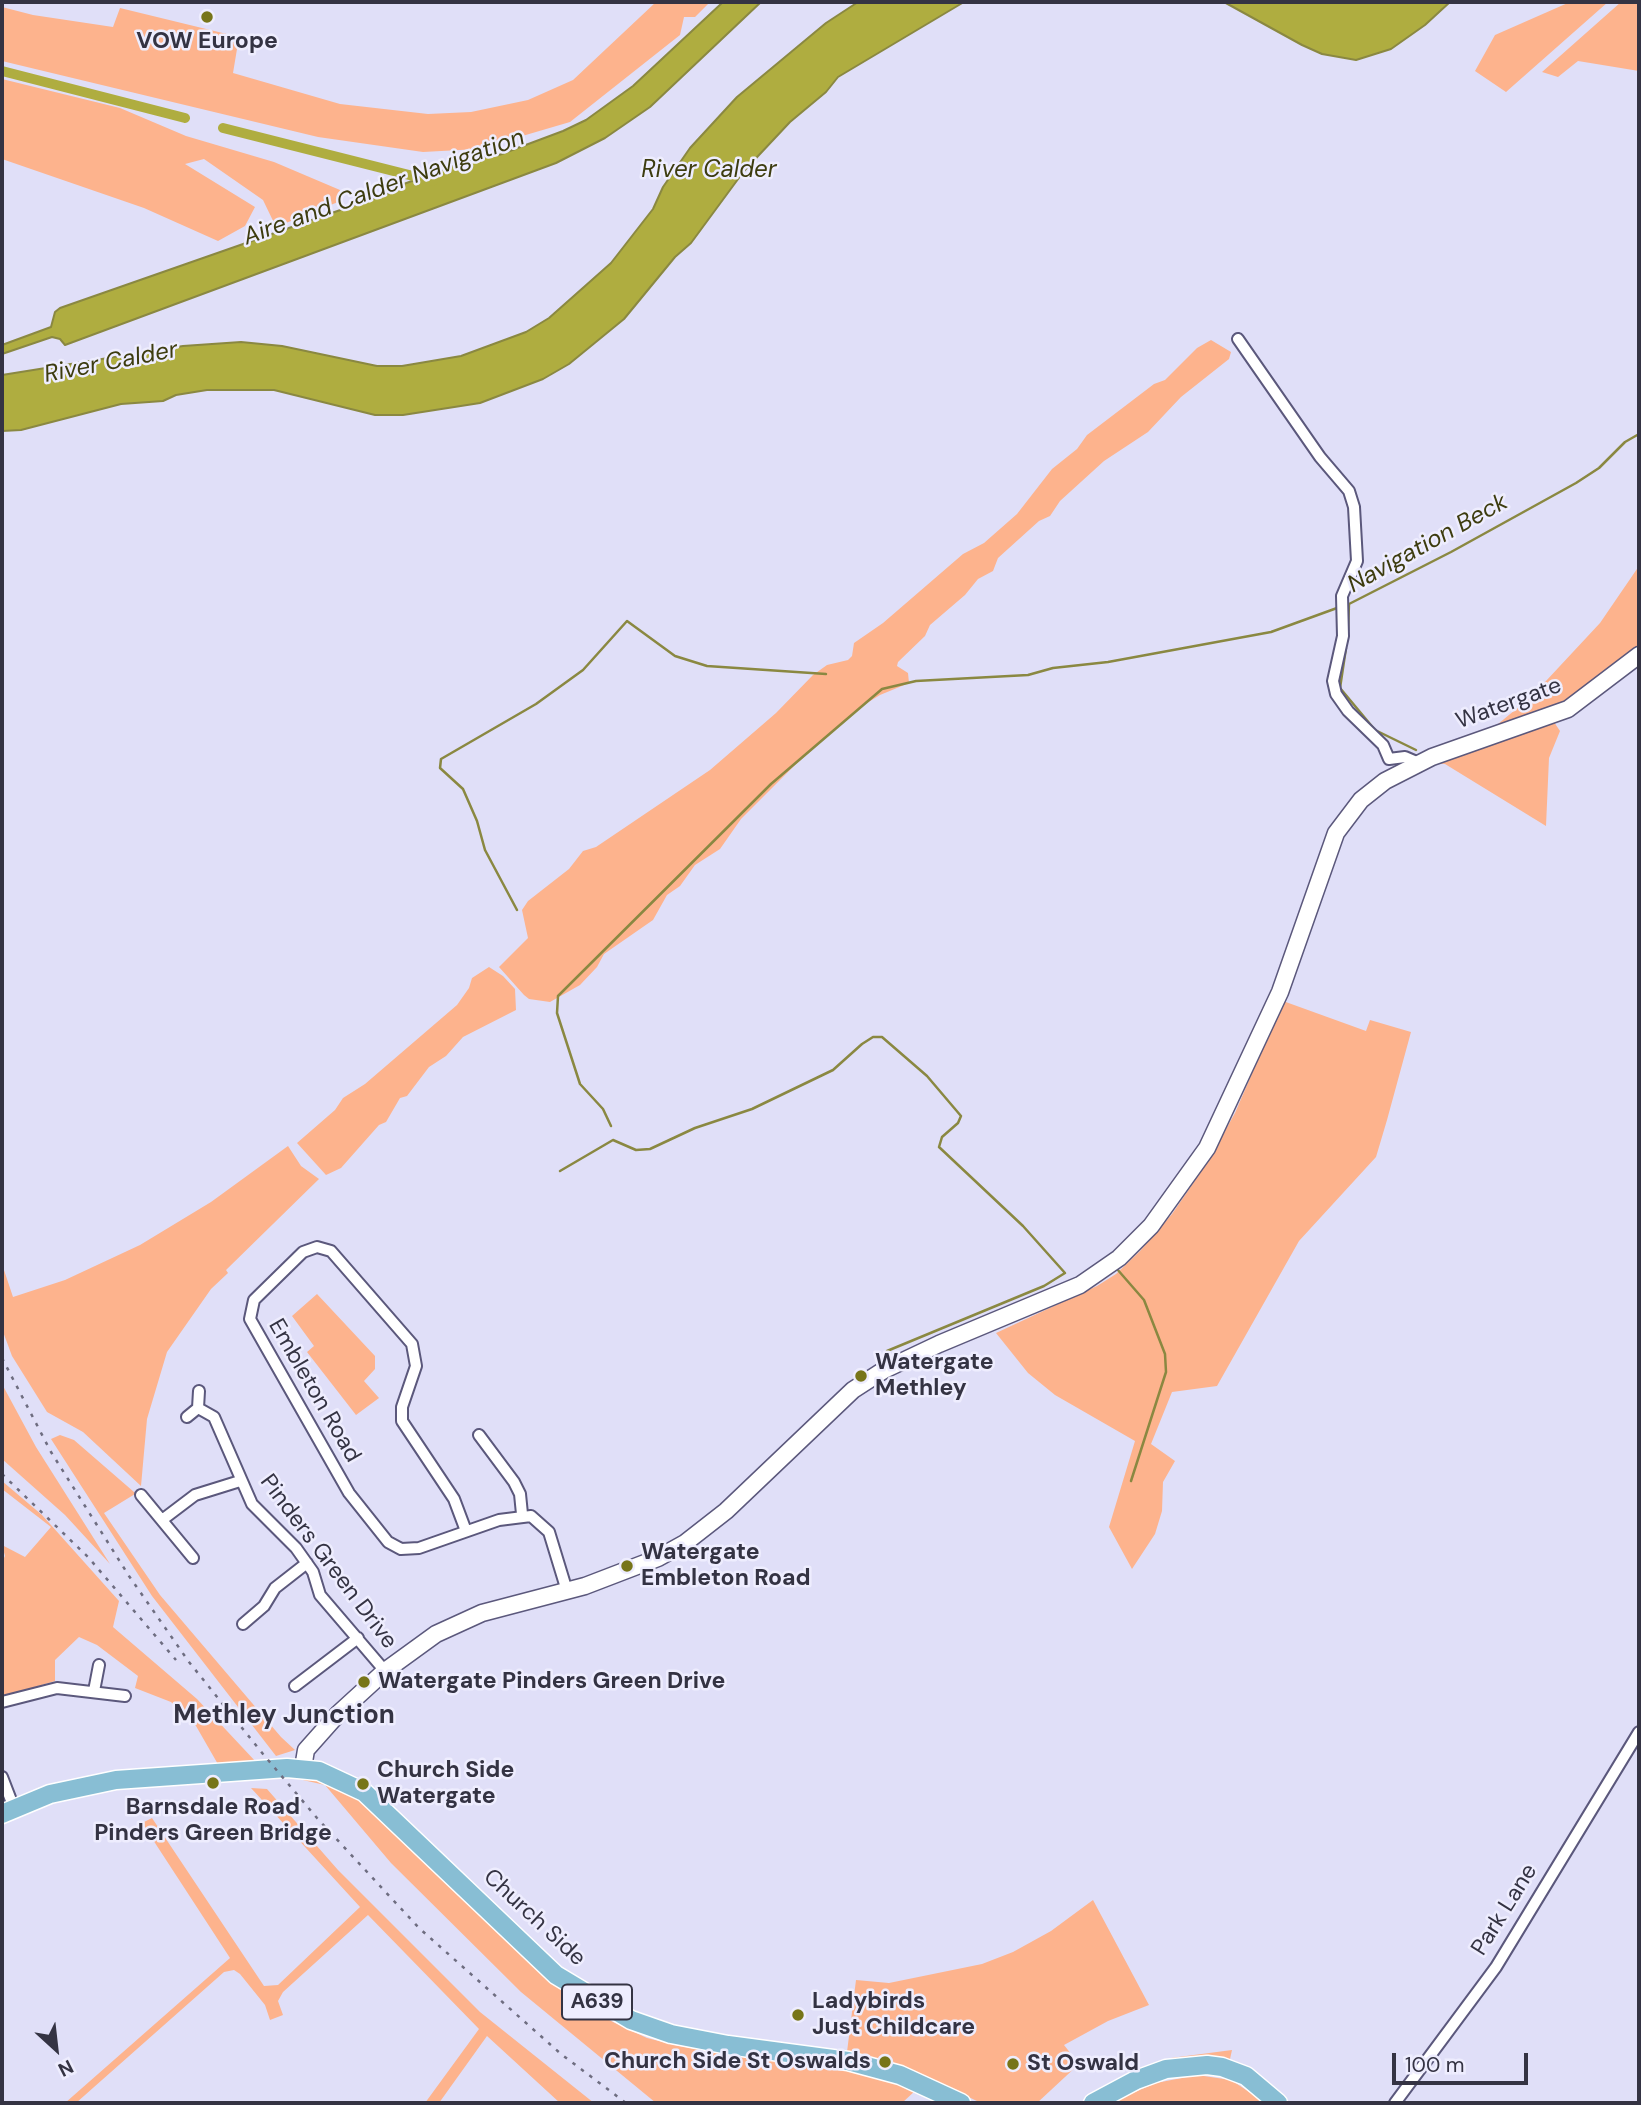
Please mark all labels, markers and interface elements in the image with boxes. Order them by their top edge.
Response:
marker: VOW Europe [199,9,215,25]
place label: VOW Europe [136,28,278,56]
water label: Aire and Calder Navigation [239,124,529,252]
water label: River Calder [641,157,777,185]
water label: River Calder [42,336,180,390]
water label: Navigation Beck [1343,488,1513,600]
street label: Watergate [1453,672,1565,736]
street label: Embleton Road [262,1314,366,1468]
place label: Watergate Methley [875,1349,994,1403]
marker: Watergate Methley [853,1368,869,1384]
street label: Pinders Green Drive [253,1469,403,1655]
place label: Watergate Embleton Road [641,1539,811,1593]
marker: Watergate Embleton Road [619,1558,635,1574]
place label: Watergate Pinders Green Drive [378,1668,725,1696]
marker: Watergate Pinders Green Drive [356,1674,372,1690]
district label: Methley Junction [173,1700,395,1732]
place label: Church Side Watergate [377,1757,514,1811]
marker: Barnsdale Road Pinders Green Bridge [205,1775,221,1791]
marker: Church Side Watergate [355,1776,371,1792]
place label: Barnsdale Road Pinders Green Bridge [94,1794,332,1848]
street label: Park Lane [1466,1859,1544,1961]
street label: Church Side [477,1864,591,1972]
road number: A639 [562,1984,632,2020]
place label: Ladybirds Just Childcare [812,1988,975,2042]
marker: Ladybirds Just Childcare [790,2007,806,2023]
north arrow [21,2014,91,2084]
scale bar [1396,2038,1532,2082]
place label: Church Side St Oswalds [604,2048,871,2076]
place label: St Oswald [1027,2050,1139,2078]
text: 100 m [1405,2051,1465,2079]
text: N [54,2054,78,2082]
marker: Church Side St Oswalds [877,2054,893,2070]
marker: St Oswald [1005,2056,1021,2072]

